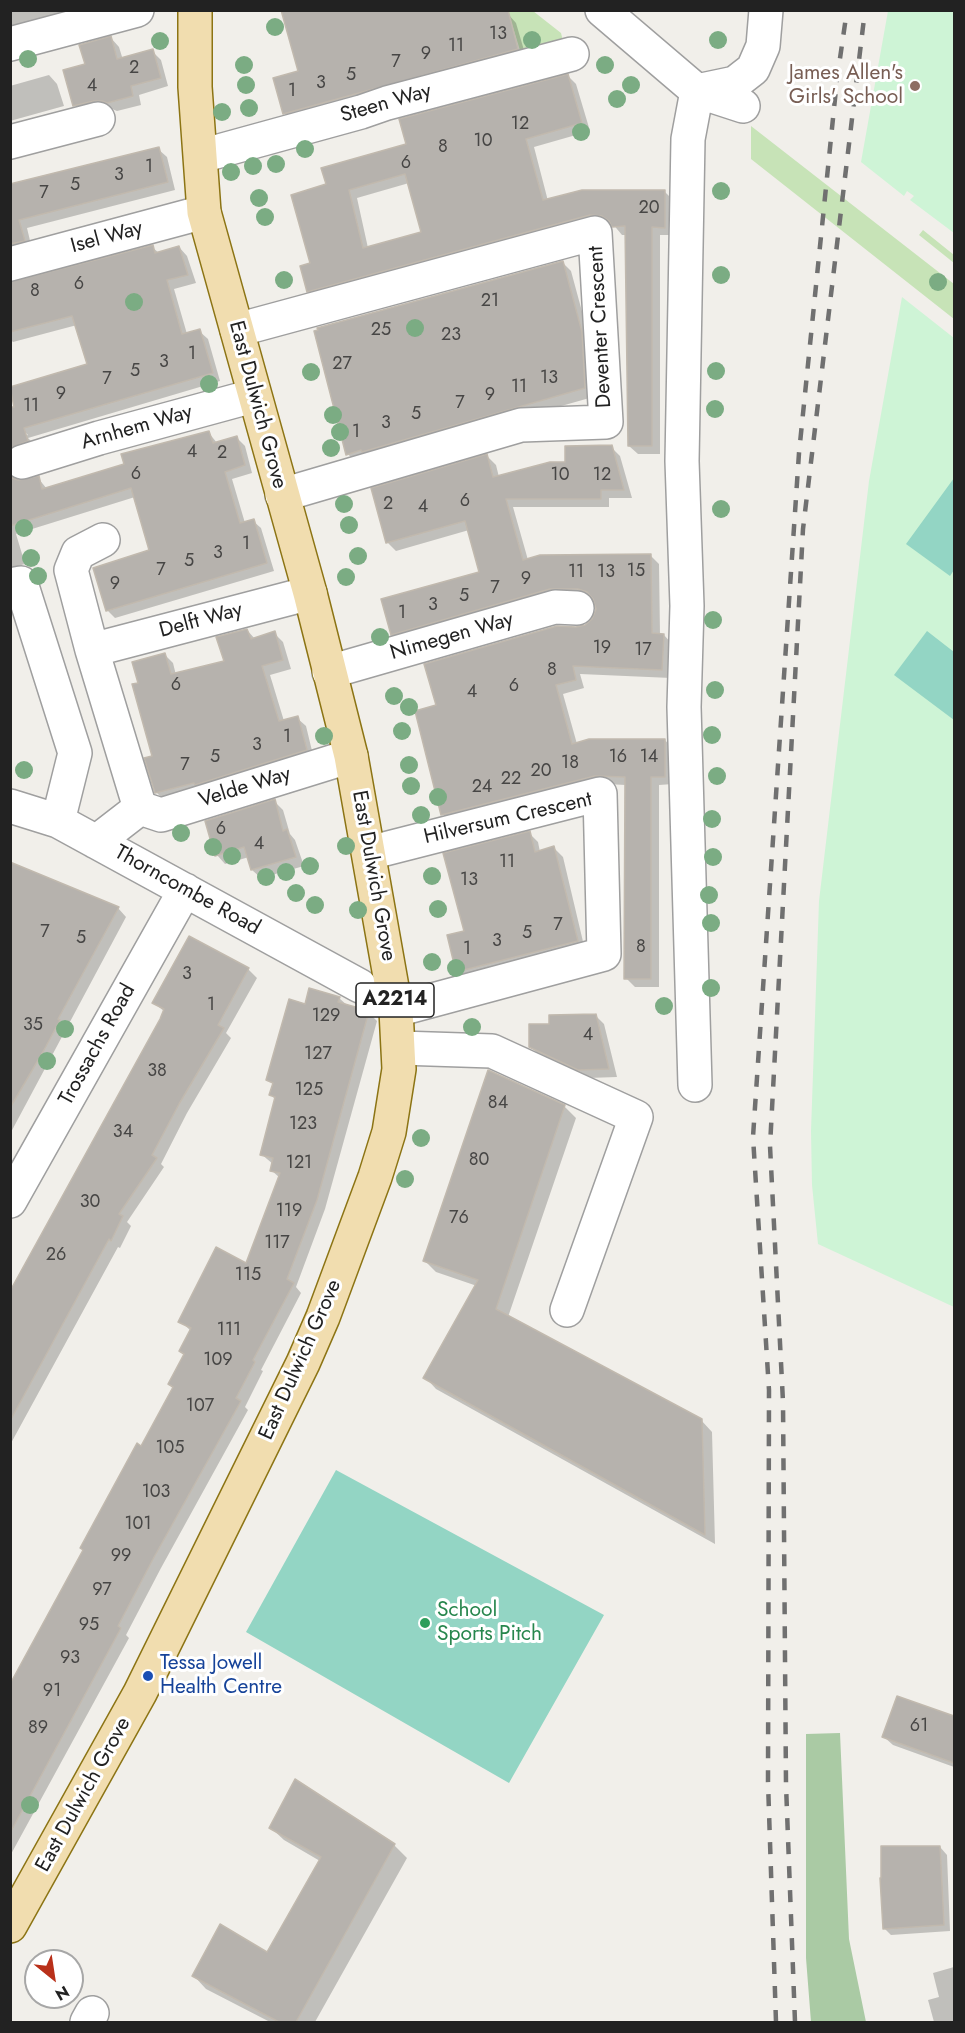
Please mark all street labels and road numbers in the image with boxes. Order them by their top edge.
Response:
street label: Steen Way [338,79,434,129]
street label: Isel Way [68,216,146,260]
street label: Deventer Crescent [584,245,618,409]
street label: East Dulwich Grove [222,318,292,492]
street label: Arnhem Way [78,400,196,456]
street label: Delft Way [157,598,245,644]
street label: Nimegen Way [388,607,516,667]
street label: Velde Way [196,762,294,814]
street label: Hilversum Crescent [421,787,595,851]
street label: East Dulwich Grove [346,789,400,963]
street label: Thorncombe Road [110,841,264,941]
street label: Trossachs Road [54,980,142,1110]
road number: A2214 [356,983,434,1017]
street label: East Dulwich Grove [254,1276,348,1444]
street label: East Dulwich Grove [31,1713,137,1877]

